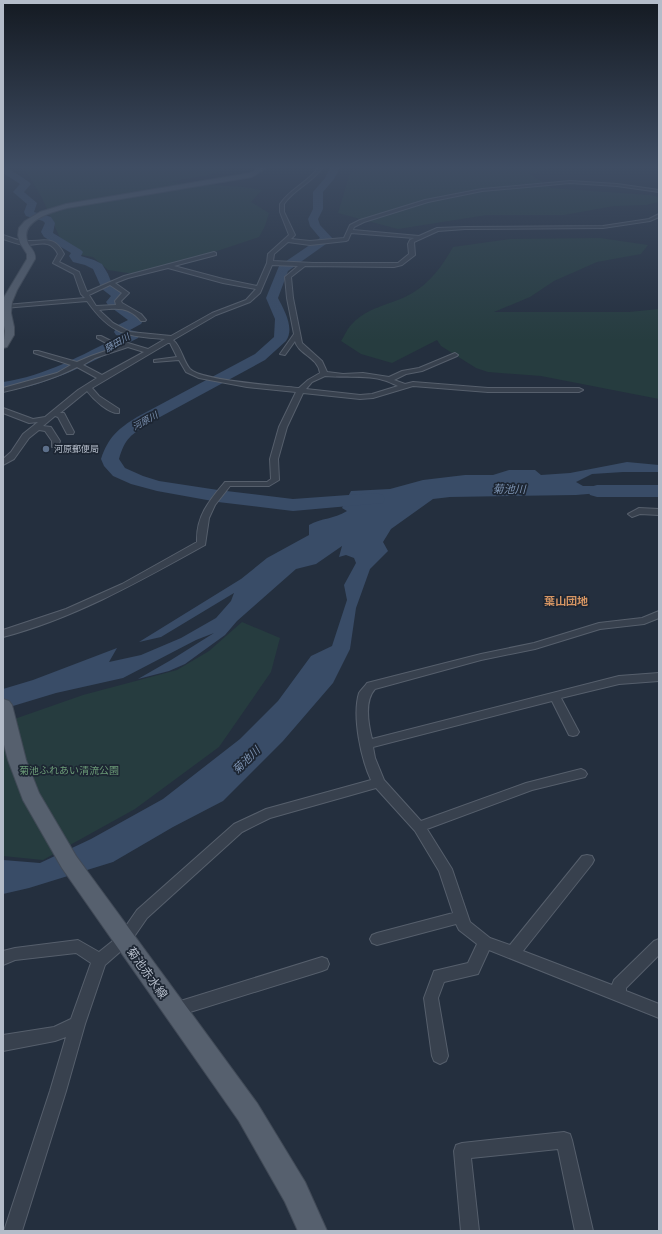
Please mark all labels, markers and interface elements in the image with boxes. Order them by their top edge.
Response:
water label: 藤田川 [103,331,133,355]
water label: 河原川 [131,410,161,433]
marker: 河原郵便局 [41,444,51,454]
place label: 河原郵便局 [54,444,99,455]
water label: 菊池川 [492,483,527,497]
district label: 葉山団地 [544,595,588,609]
water label: 菊池川 [230,744,264,777]
park label: 菊池ふれあい清流公園 [19,765,119,778]
street label: 菊池赤水線 [122,945,170,1003]

